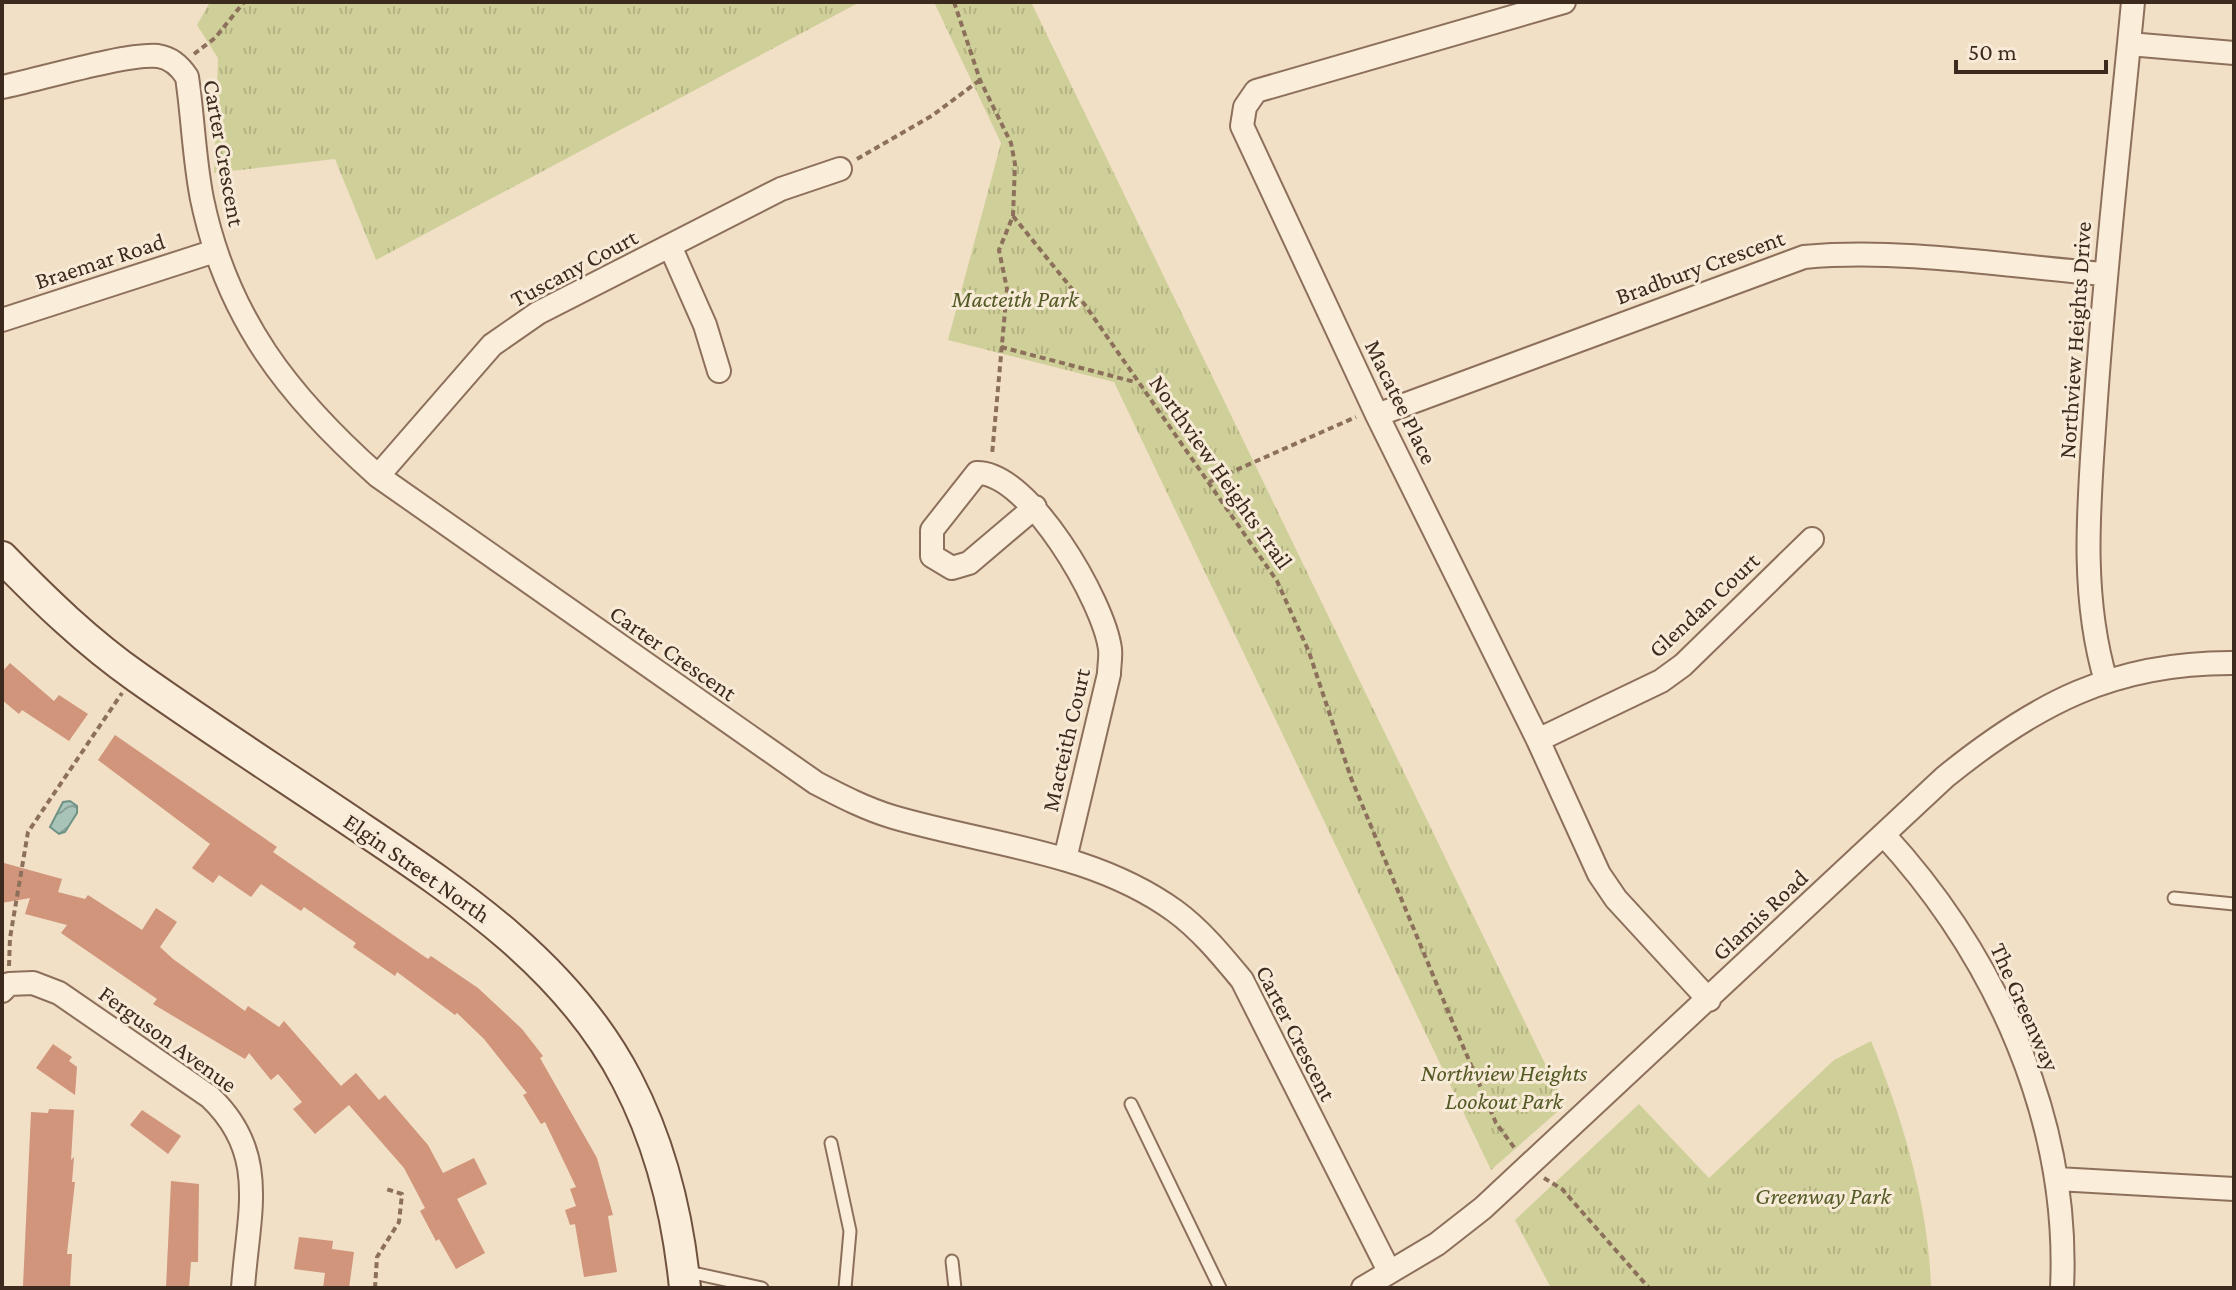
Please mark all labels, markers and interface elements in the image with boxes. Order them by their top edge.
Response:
scale bar [1956,24,2106,74]
text: 50 m [1968,38,2017,65]
street label: Carter Crescent [198,77,251,229]
street label: Northview Heights Drive [2053,220,2096,460]
street label: Tuscany Court [506,222,643,312]
street label: Bradbury Crescent [1612,223,1789,310]
street label: Braemar Road [32,227,169,294]
park label: Macteith Park [951,285,1080,312]
street label: Macatee Place [1360,335,1443,469]
street label: Northview Heights Trail [1144,370,1299,574]
street label: Glendan Court [1643,546,1765,663]
street label: Carter Crescent [605,599,743,707]
street label: Macteith Court [1036,665,1095,814]
street label: Elgin Street North [339,807,496,928]
street label: Glamis Road [1706,863,1813,966]
street label: The Greenway [1985,938,2066,1076]
street label: Carter Crescent [1251,961,1343,1106]
street label: Ferguson Avenue [94,980,242,1098]
park label: Northview Heights Lookout Park [1421,1059,1588,1114]
park label: Greenway Park [1755,1182,1893,1209]

